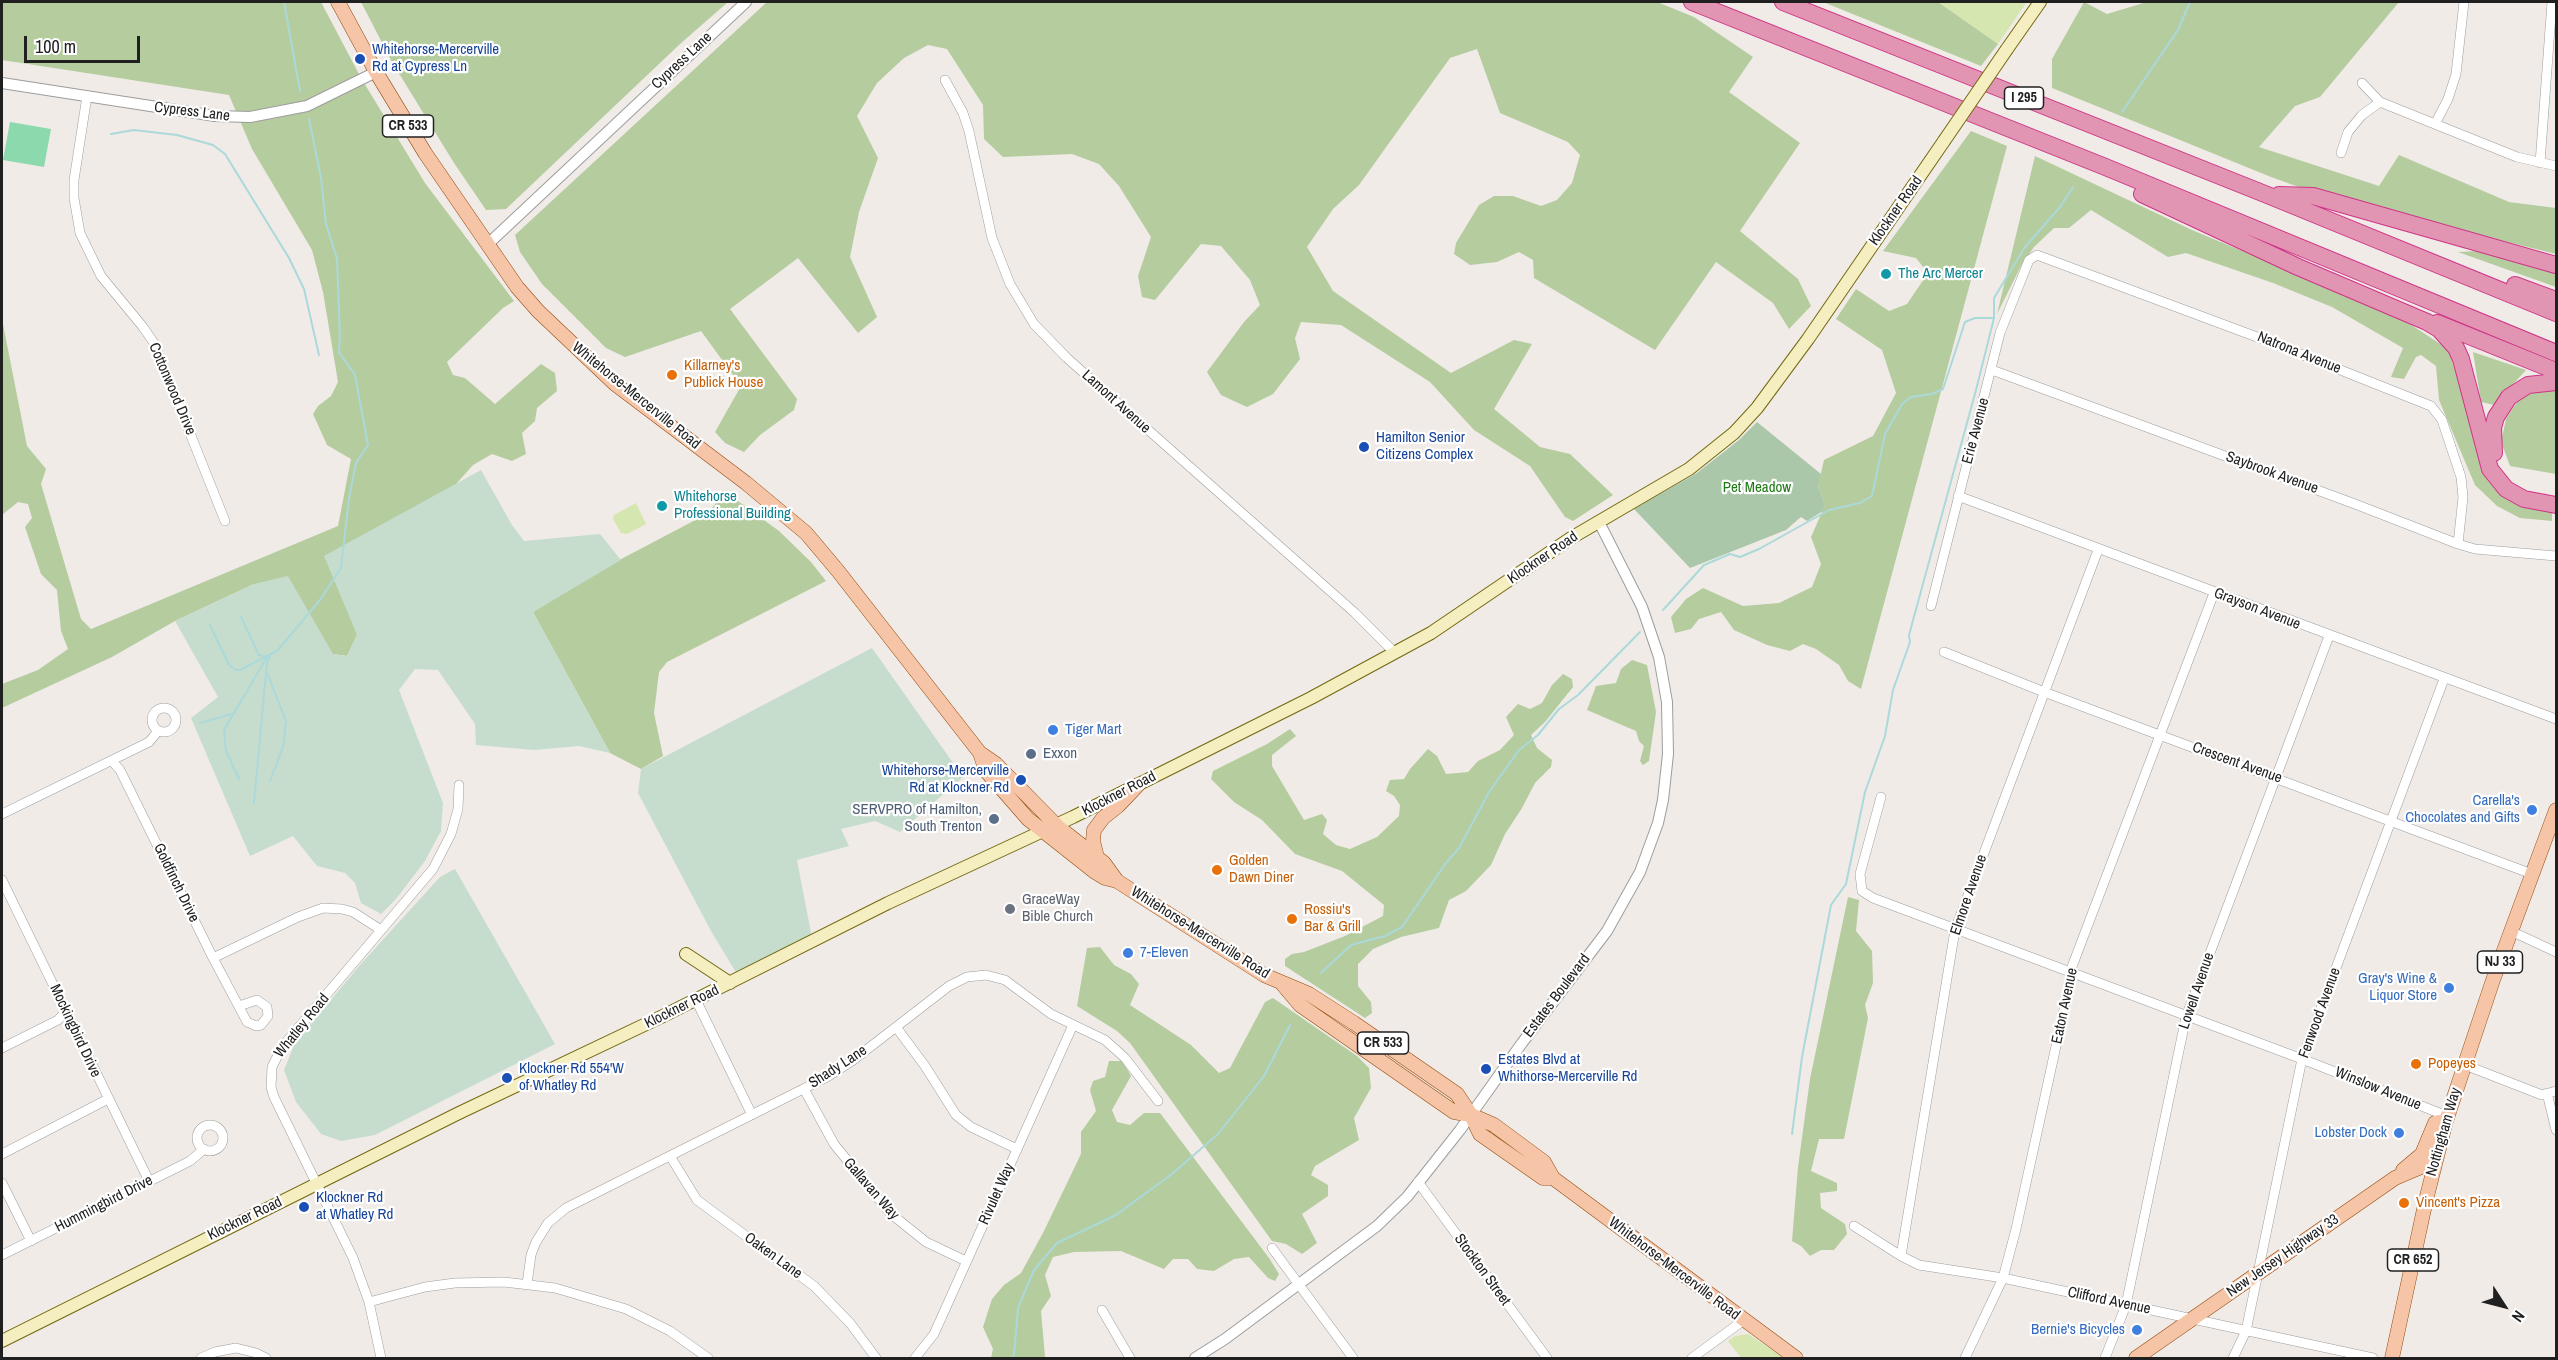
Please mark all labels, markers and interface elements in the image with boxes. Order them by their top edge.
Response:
scale bar [27,24,142,62]
street label: Cypress Lane [648,29,716,93]
text: 100 m [35,34,76,59]
place label: Whitehorse-Mercerville Rd at Cypress Ln [372,41,499,76]
marker: Whitehorse-Mercerville Rd at Cypress Ln [353,52,367,66]
road number: I 295 [2004,87,2044,109]
street label: Cypress Lane [153,98,231,126]
road number: CR 533 [382,115,434,137]
street label: Klockner Road [1865,173,1927,249]
place label: The Arc Mercer [1898,265,1983,283]
marker: The Arc Mercer [1879,267,1893,281]
street label: Natrona Avenue [2255,328,2343,378]
street label: Whitehorse-Mercerville Road [568,339,704,453]
street label: Cottonwood Drive [144,340,200,438]
place label: Killarney's Publick House [684,357,763,392]
street label: Lamont Avenue [1078,367,1154,437]
marker: Killarney's Publick House [665,368,679,382]
street label: Erie Avenue [1959,396,1993,466]
place label: Hamilton Senior Citizens Complex [1376,429,1473,464]
marker: Hamilton Senior Citizens Complex [1357,440,1371,454]
street label: Saybrook Avenue [2223,448,2321,498]
park label: Pet Meadow [1723,479,1791,497]
place label: Whitehorse Professional Building [674,488,791,523]
marker: Whitehorse Professional Building [655,499,669,513]
street label: Klockner Road [1505,528,1581,588]
street label: Grayson Avenue [2211,584,2303,634]
place label: Tiger Mart [1065,721,1121,739]
marker: Tiger Mart [1046,723,1060,737]
street label: Crescent Avenue [2190,738,2284,788]
place label: Exxon [1043,745,1077,763]
marker: Exxon [1024,747,1038,761]
place label: Whitehorse-Mercerville Rd at Klockner Rd [882,762,1009,797]
street label: Klockner Road [1079,768,1159,820]
marker: Whitehorse-Mercerville Rd at Klockner Rd [1014,773,1028,787]
place label: Carella's Chocolates and Gifts [2405,792,2520,827]
place label: SERVPRO of Hamilton, South Trenton [852,801,982,836]
marker: Carella's Chocolates and Gifts [2525,803,2539,817]
marker: SERVPRO of Hamilton, South Trenton [987,812,1001,826]
street label: Goldfinch Drive [149,841,203,925]
place label: Golden Dawn Diner [1229,852,1294,887]
street label: Elmore Avenue [1947,852,1991,938]
marker: Golden Dawn Diner [1210,863,1224,877]
street label: Whitehorse-Mercerville Road [1127,883,1273,983]
place label: GraceWay Bible Church [1022,891,1093,926]
place label: Rossiu's Bar & Grill [1304,901,1361,936]
marker: GraceWay Bible Church [1003,902,1017,916]
marker: Rossiu's Bar & Grill [1285,912,1299,926]
place label: 7-Eleven [1140,944,1189,962]
marker: 7-Eleven [1121,946,1135,960]
street label: Lowell Avenue [2176,950,2218,1032]
street label: Estates Boulevard [1520,951,1594,1041]
road number: NJ 33 [2478,951,2522,973]
street label: Fenwood Avenue [2295,965,2345,1061]
street label: Eaton Avenue [2048,966,2082,1046]
place label: Gray's Wine & Liquor Store [2358,970,2437,1005]
street label: Klockner Road [642,981,722,1033]
marker: Gray's Wine & Liquor Store [2442,981,2456,995]
street label: Mockingbird Drive [46,982,104,1080]
street label: Whatley Road [271,990,333,1062]
road number: CR 533 [1358,1032,1408,1054]
street label: Shady Lane [806,1042,870,1092]
place label: Estates Blvd at Whithorse-Mercerville Rd [1498,1051,1637,1086]
place label: Popeyes [2428,1055,2476,1073]
marker: Popeyes [2409,1057,2423,1071]
place label: Klockner Rd 554'W of Whatley Rd [519,1060,624,1095]
marker: Estates Blvd at Whithorse-Mercerville Rd [1479,1062,1493,1076]
street label: Winslow Avenue [2332,1064,2424,1114]
marker: Klockner Rd 554'W of Whatley Rd [500,1071,514,1085]
street label: Nottingham Way [2423,1086,2465,1178]
place label: Lobster Dock [2315,1124,2387,1142]
marker: Lobster Dock [2392,1126,2406,1140]
street label: Gallavan Way [839,1154,903,1224]
street label: Rivulet Way [975,1160,1019,1228]
street label: Hummingbird Drive [52,1172,156,1236]
place label: Klockner Rd at Whatley Rd [316,1189,393,1224]
street label: Klockner Road [205,1193,285,1245]
place label: Vincent's Pizza [2416,1194,2500,1212]
marker: Vincent's Pizza [2397,1196,2411,1210]
marker: Klockner Rd at Whatley Rd [297,1200,311,1214]
street label: New Jersey Highway 33 [2224,1211,2342,1301]
street label: Whitehorse-Mercerville Road [1605,1214,1743,1324]
street label: Oaken Lane [741,1229,805,1283]
street label: Stockton Street [1450,1231,1514,1309]
road number: CR 652 [2388,1249,2438,1271]
north arrow [2474,1276,2534,1336]
street label: Clifford Avenue [2066,1283,2152,1319]
text: N [2507,1306,2530,1327]
place label: Bernie's Bicycles [2031,1321,2125,1339]
marker: Bernie's Bicycles [2130,1323,2144,1337]

